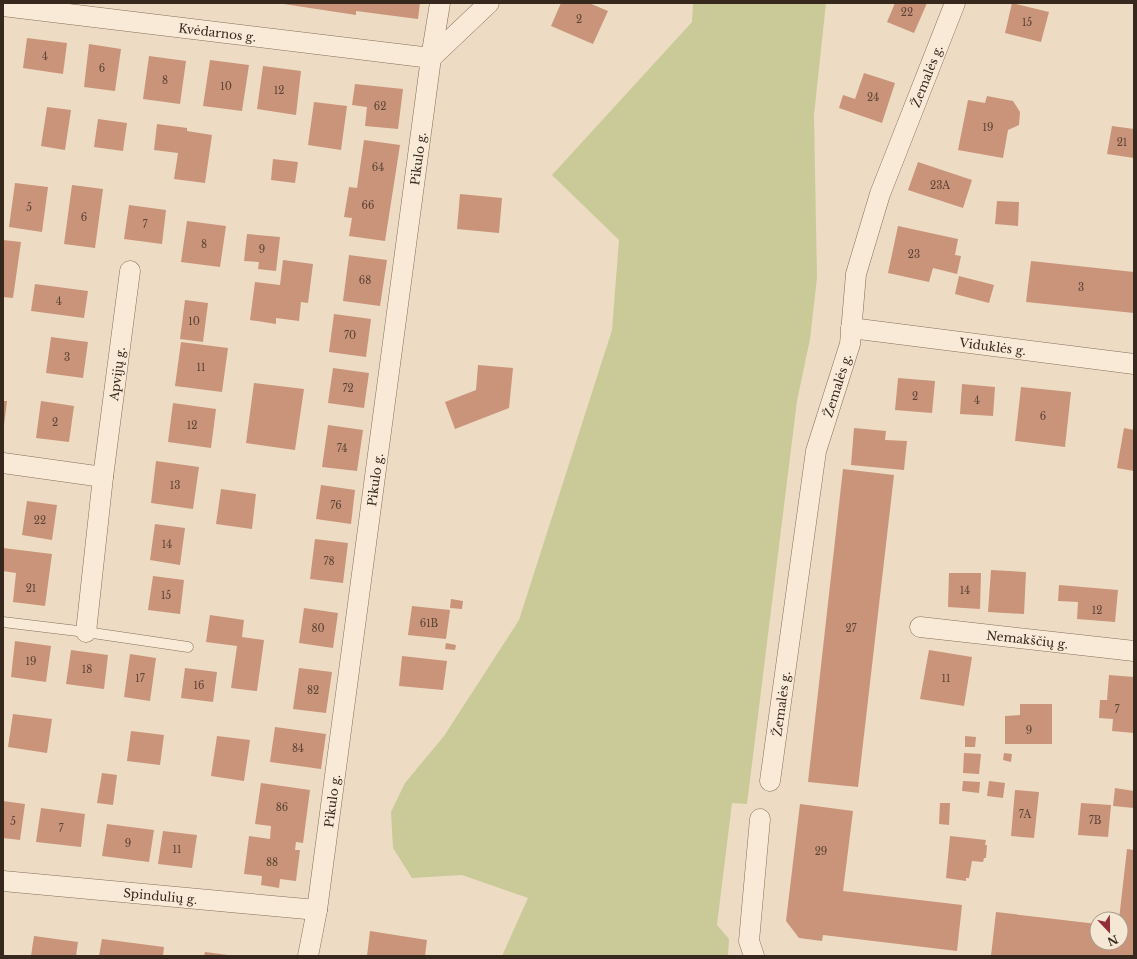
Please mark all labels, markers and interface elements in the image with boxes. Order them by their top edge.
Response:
house number: 22 [901,6,913,19]
house number: 2 [576,13,582,26]
house number: 15 [1022,16,1032,29]
street label: Kvėdarnos g. [178,20,257,44]
street label: Žemalės g. [906,43,945,109]
house number: 4 [42,50,48,63]
house number: 6 [99,62,105,75]
house number: 8 [162,74,168,87]
house number: 10 [220,80,232,93]
house number: 12 [274,84,284,97]
house number: 24 [867,91,879,104]
house number: 62 [374,100,386,113]
house number: 19 [983,121,993,134]
street label: Pikulo g. [407,131,429,186]
house number: 21 [1117,136,1127,149]
house number: 64 [372,161,384,174]
house number: 23A [930,179,950,192]
house number: 66 [362,199,374,212]
house number: 5 [26,201,32,214]
house number: 6 [81,211,87,224]
house number: 7 [142,218,148,231]
house number: 8 [201,238,207,251]
house number: 9 [259,243,265,256]
house number: 23 [908,248,920,261]
house number: 68 [359,274,371,287]
house number: 3 [1078,281,1084,294]
house number: 4 [56,295,62,308]
house number: 10 [188,315,200,328]
house number: 70 [344,329,356,342]
street label: Viduklės g. [958,334,1027,358]
street label: Apvijų g. [105,346,127,403]
house number: 3 [64,351,70,364]
street label: Žemalės g. [819,352,854,419]
house number: 11 [197,361,205,374]
house number: 72 [342,382,354,395]
house number: 2 [912,390,918,403]
house number: 4 [974,394,980,407]
house number: 6 [1040,410,1046,423]
house number: 2 [52,416,58,429]
house number: 12 [187,419,197,432]
house number: 74 [337,442,347,455]
street label: Pikulo g. [364,452,386,507]
house number: 13 [170,479,180,492]
house number: 76 [330,499,342,512]
house number: 22 [34,514,46,527]
house number: 14 [162,538,172,551]
house number: 78 [323,555,335,568]
house number: 21 [26,582,36,595]
house number: 14 [960,584,970,597]
house number: 15 [161,589,171,602]
house number: 12 [1092,604,1102,617]
house number: 61B [420,617,439,630]
house number: 80 [311,622,325,635]
house number: 27 [845,622,858,635]
street label: Nemakščių g. [986,627,1069,651]
house number: 19 [26,655,36,668]
house number: 18 [82,663,92,676]
street label: Žemalės g. [768,670,793,737]
house number: 17 [135,672,146,685]
house number: 11 [942,672,950,685]
house number: 16 [194,679,204,692]
house number: 82 [307,684,319,697]
house number: 7 [1114,703,1120,716]
house number: 9 [1026,724,1032,737]
house number: 84 [292,742,304,755]
street label: Pikulo g. [321,773,343,828]
house number: 86 [276,801,288,814]
house number: 7A [1019,808,1031,821]
house number: 7B [1089,814,1102,827]
house number: 5 [10,815,16,828]
house number: 7 [58,822,64,835]
house number: 9 [125,837,131,850]
house number: 11 [173,843,181,856]
house number: 29 [815,845,827,858]
house number: 88 [266,856,278,869]
street label: Spindulių g. [123,885,198,906]
north arrow [1089,911,1129,951]
text: N [1105,932,1120,949]

